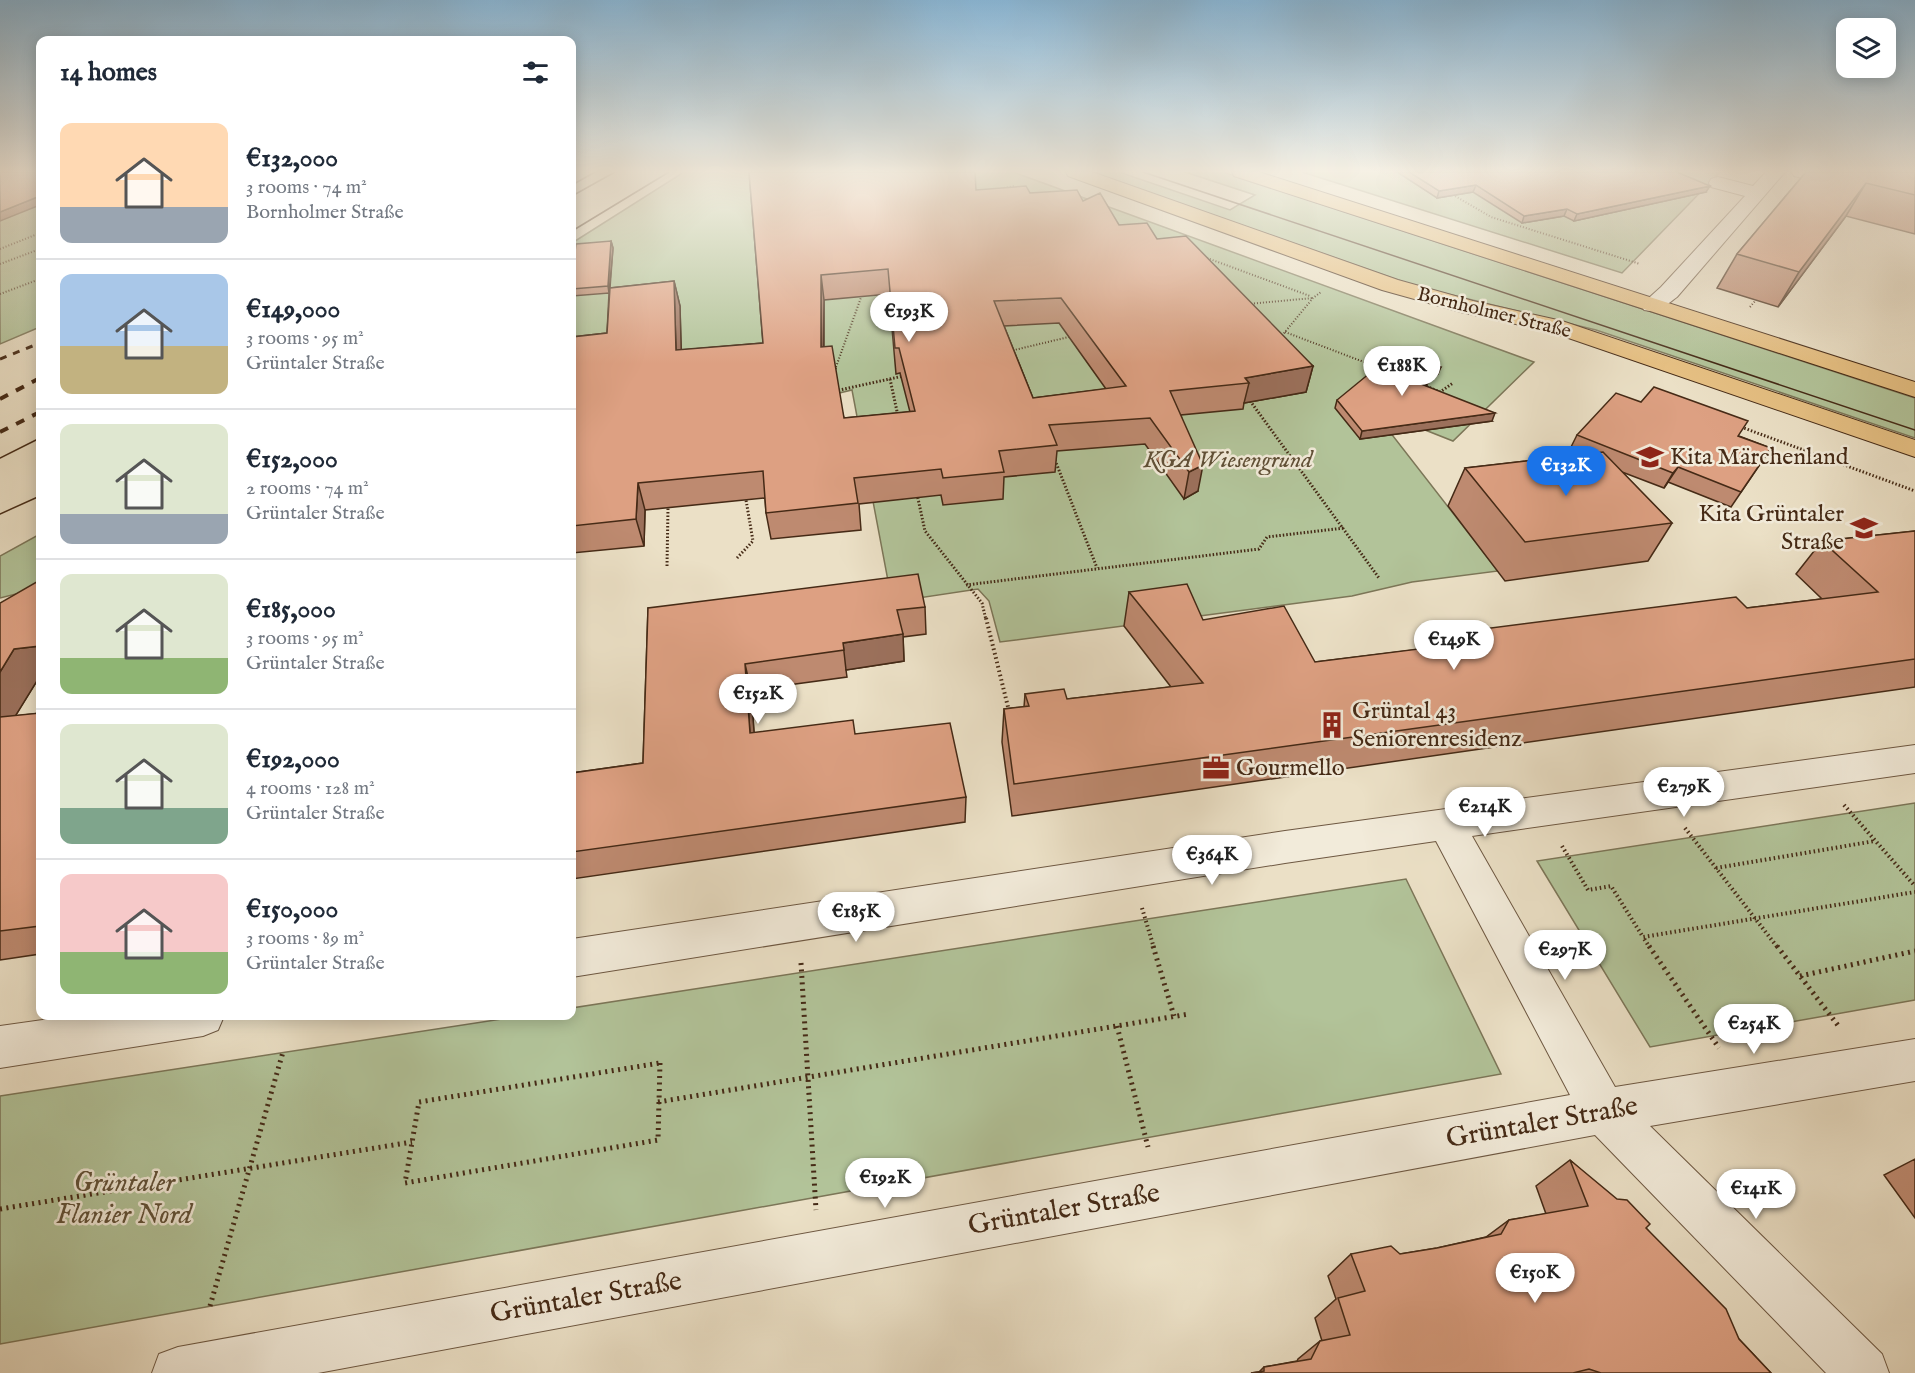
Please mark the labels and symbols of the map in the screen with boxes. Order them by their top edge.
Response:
street label: Bornholmer Straße [1415,282,1573,344]
pin: €193K [867,292,951,343]
pin: €188K [1360,346,1444,397]
school or university icon: Kita Märchenland [1635,442,1665,472]
place label: Kita Märchenland [1670,442,1849,473]
park label: KGA Wiesengrund [1143,445,1314,476]
pin: €132K [1524,446,1608,497]
place label: Kita Grüntaler Straße [1699,499,1844,558]
school or university icon: Kita Grüntaler Straße [1849,513,1879,543]
pin: €149K [1412,620,1496,671]
pin: €152K [716,674,800,725]
place label: Grüntal 43 Seniorenresidenz [1352,696,1522,755]
building icon: Grüntal 43 Seniorenresidenz [1317,710,1347,740]
office icon: Gourmello [1201,753,1231,783]
place label: Gourmello [1236,753,1345,784]
pin: €279K [1642,767,1726,818]
pin: €214K [1443,787,1527,838]
pin: €364K [1170,835,1254,886]
pin: €185K [814,892,898,943]
pin: €297K [1523,930,1607,981]
pin: €254K [1712,1004,1796,1055]
street label: Grüntaler Straße [1443,1089,1641,1157]
pin: €192K [843,1158,927,1209]
park label: Grüntaler Flanier Nord [56,1166,194,1233]
pin: €141K [1714,1169,1798,1220]
street label: Grüntaler Straße [965,1176,1163,1244]
pin: €150K [1493,1253,1577,1304]
street label: Grüntaler Straße [487,1264,685,1332]

